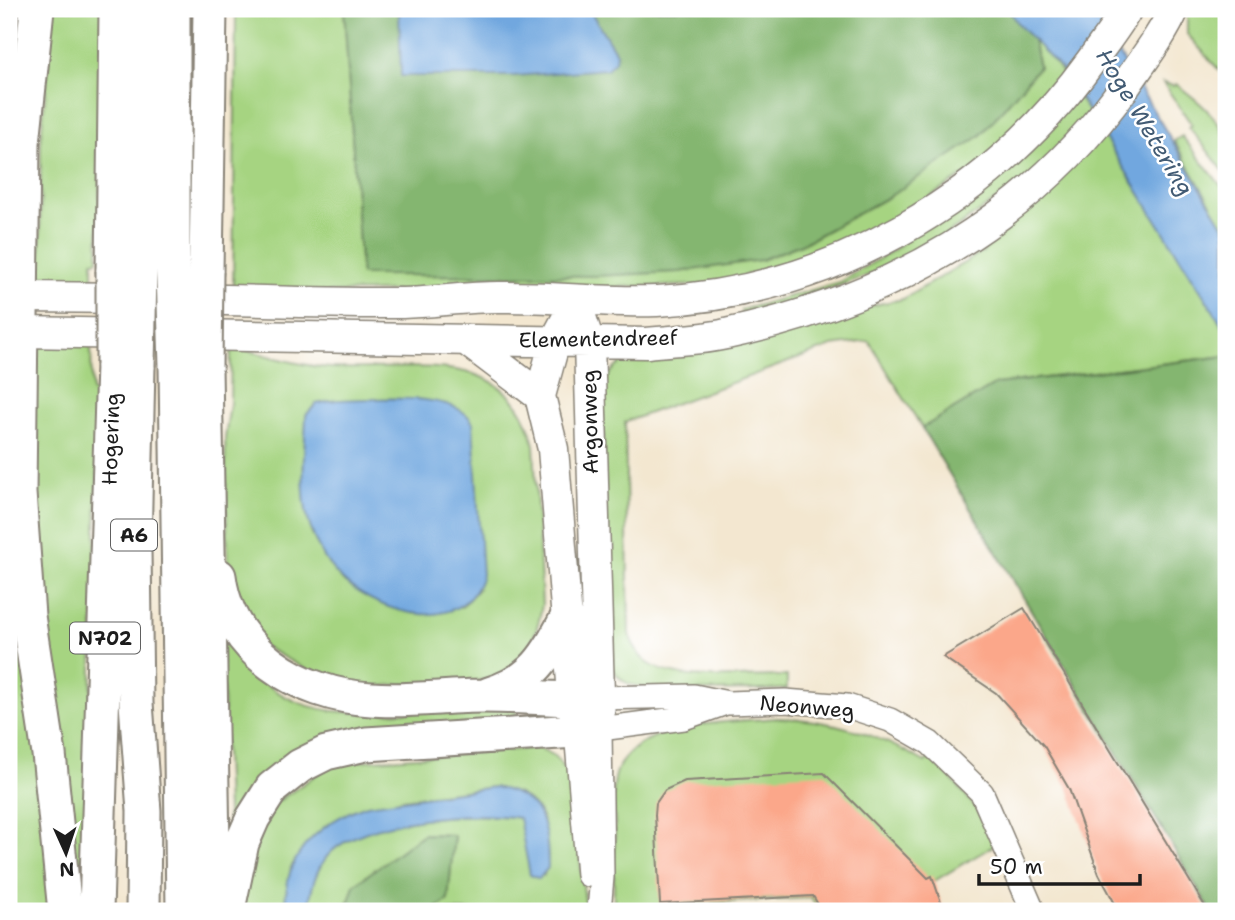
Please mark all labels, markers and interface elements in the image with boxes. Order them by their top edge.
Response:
water label: Hoge Wetering [1089,43,1201,201]
street label: Elementendreef [518,324,678,354]
street label: Argonweg [575,370,605,474]
street label: Hogering [95,392,127,486]
road number: A6 [111,520,157,550]
road number: N702 [70,622,140,653]
street label: Neonweg [758,689,856,725]
north arrow [32,818,102,888]
scale bar [979,843,1140,887]
text: 50 m [990,853,1043,881]
text: N [59,857,75,882]

